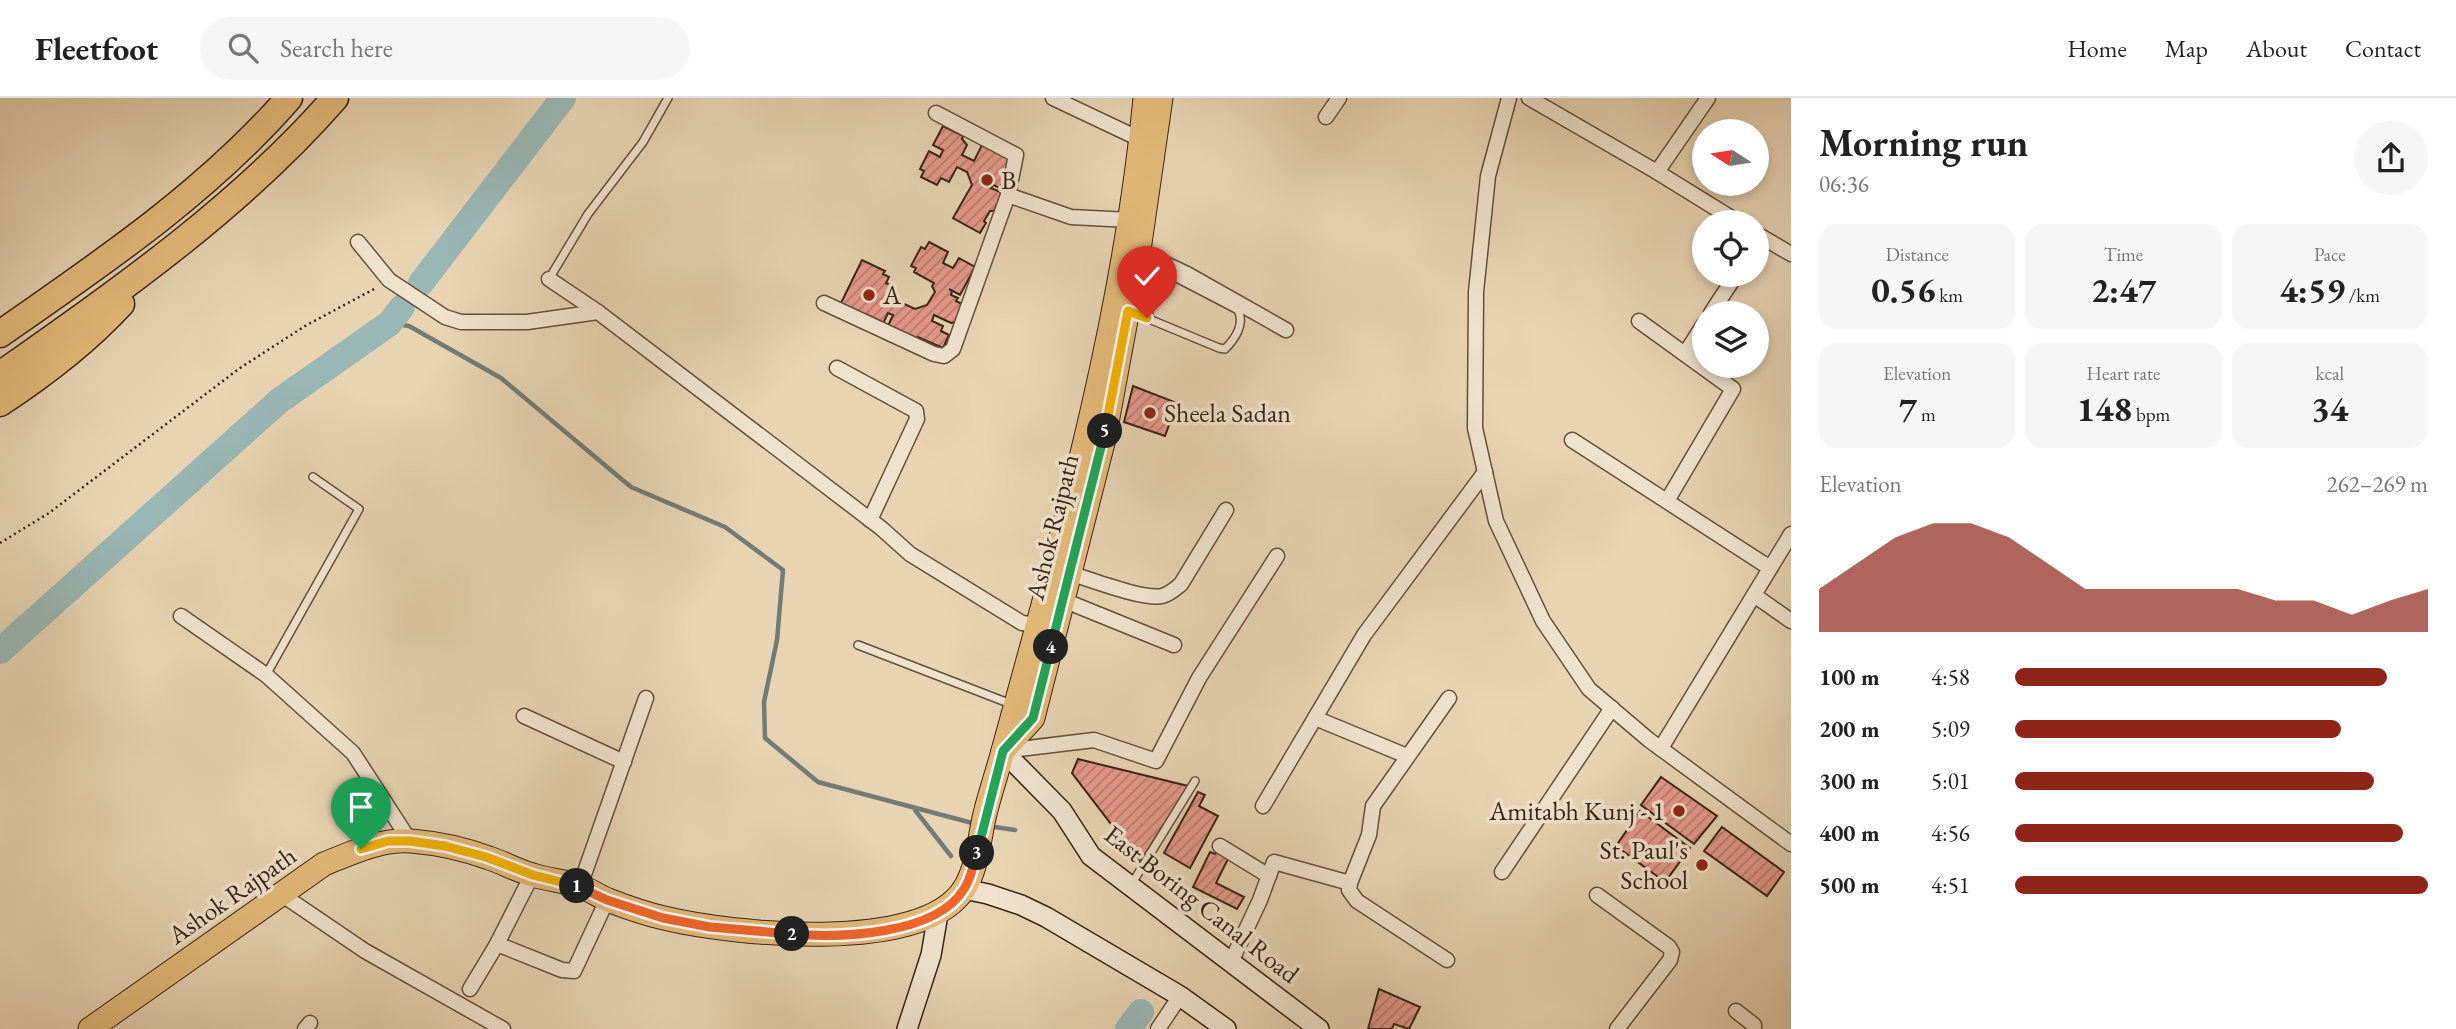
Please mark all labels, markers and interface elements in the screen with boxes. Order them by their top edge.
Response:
search box [200,17,690,80]
text: Fleetfoot [35,27,158,70]
icon: search [224,29,262,67]
text: Search here [280,31,393,65]
text: Home [2067,33,2127,64]
text: Map [2165,33,2208,64]
text: About [2246,33,2307,64]
text: Contact [2345,33,2421,64]
text: Morning run [1819,118,2028,167]
north arrow [1692,119,1769,196]
map controls [1692,119,1769,378]
button: share [2354,121,2428,195]
place label: B [1001,163,1016,197]
text: 06:36 [1819,169,1869,199]
marker: B [979,172,995,188]
button: locate [1692,210,1769,287]
text: Distance [1885,242,1949,267]
text: Time [2104,242,2143,267]
text: Pace [2314,242,2346,267]
pin [1117,246,1177,318]
icon: check [1128,257,1166,295]
text: 0.56 [1871,267,1936,312]
text: 2:47 [2091,267,2156,312]
text: 4:59 [2280,267,2345,312]
place label: A [882,278,902,312]
text: km [1936,283,1963,308]
text: /km [2345,283,2380,308]
marker: A [861,287,877,303]
button: layers [1692,301,1769,378]
text: Elevation [1883,361,1951,386]
text: Heart rate [2087,361,2160,386]
text: kcal [2316,361,2344,386]
text: 7 [1899,386,1917,431]
text: 148 [2077,386,2132,431]
text: 34 [2311,386,2348,431]
place label: Sheela Sadan [1164,396,1291,430]
text: m [1917,402,1936,427]
text: bpm [2132,402,2170,427]
marker: Sheela Sadan [1142,405,1158,421]
pin: 5 [1088,414,1122,448]
text: 5 [1099,418,1110,443]
street label: Ashok Rajpath [1017,451,1087,604]
text: Elevation [1819,469,1902,499]
text: 262–269 m [2327,469,2428,499]
pin: 4 [1034,630,1068,664]
text: 4 [1045,634,1056,659]
text: 100 m [1819,662,1880,692]
text: 4:58 [1931,662,1970,692]
text: 200 m [1819,714,1880,744]
text: 5:09 [1931,714,1970,744]
text: 300 m [1819,766,1880,796]
text: 5:01 [1931,766,1970,796]
pin [331,777,391,849]
icon: arrive [342,788,380,826]
place label: Amitabh Kunj - 1 [1488,794,1665,828]
marker: Amitabh Kunj - 1 [1671,803,1687,819]
street label: East Boring Canal Road [1098,817,1307,991]
text: 400 m [1819,818,1880,848]
text: 4:56 [1931,818,1970,848]
place label: St. Paul's School [1600,833,1688,897]
pin: 3 [960,836,995,870]
street label: Ashok Rajpath [160,838,303,952]
text: 3 [971,840,982,865]
marker: St. Paul's School [1694,857,1710,873]
pin: 1 [560,868,594,904]
text: 500 m [1819,870,1880,900]
text: 4:51 [1931,870,1970,900]
text: 1 [571,873,582,898]
pin: 2 [774,916,810,952]
text: 2 [786,921,797,946]

